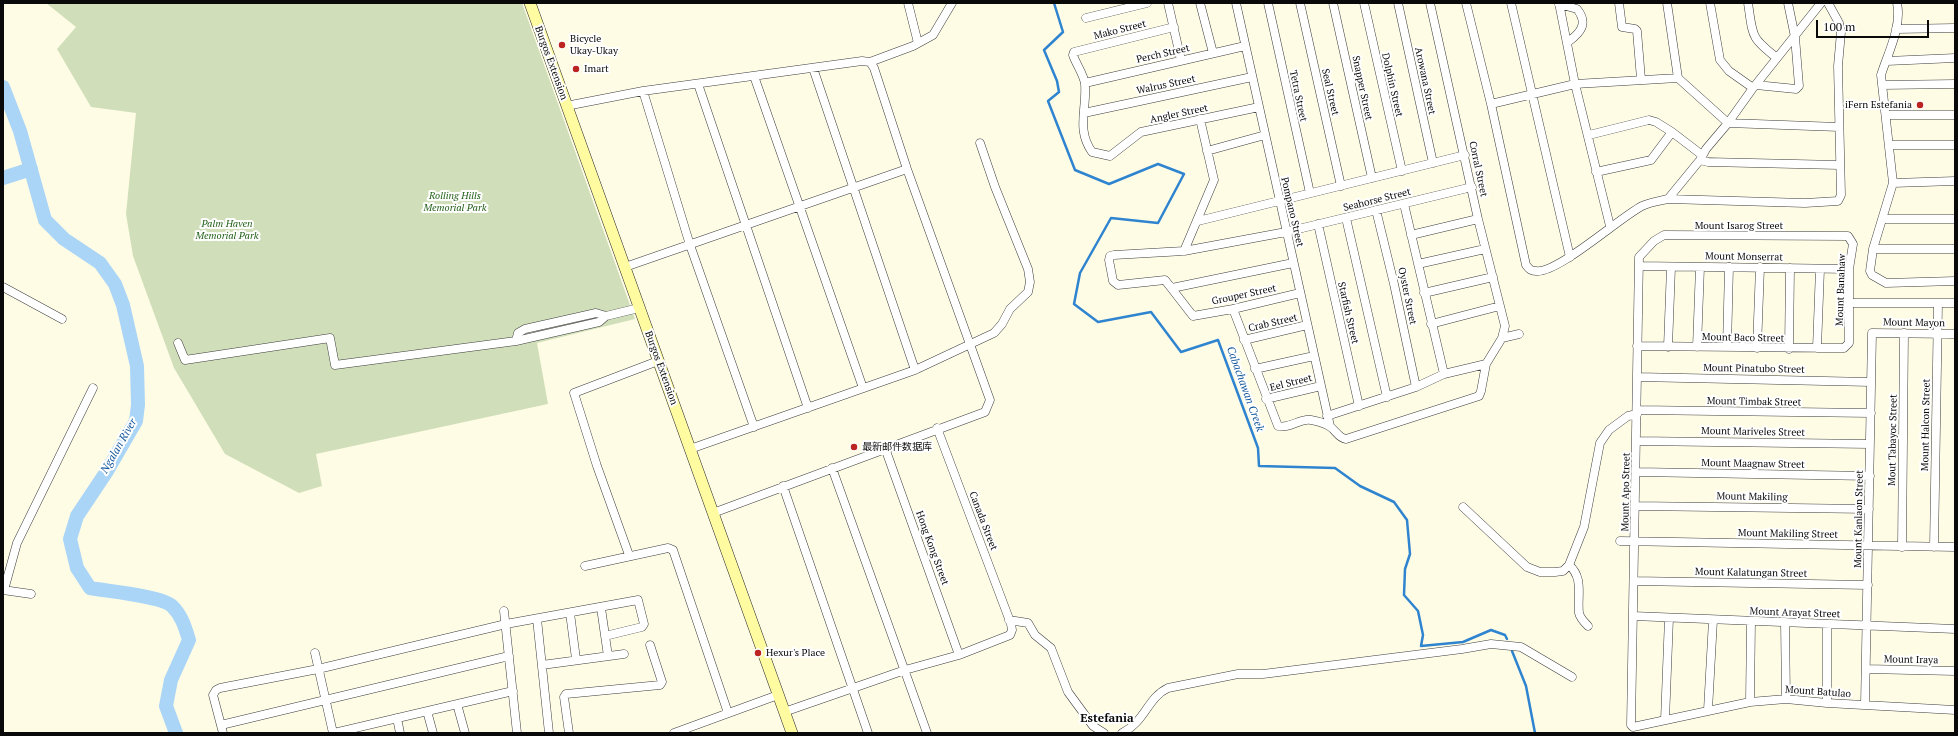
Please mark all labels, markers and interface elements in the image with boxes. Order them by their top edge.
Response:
scale bar [1818,12,1931,38]
street label: Mako Street [1093,18,1147,42]
text: 100 m [1823,19,1855,34]
street label: Burgos Extension [532,24,570,102]
place label: Bicycle Ukay-Ukay [570,33,618,56]
marker: Bicycle Ukay-Ukay [557,40,567,50]
street label: Perch Street [1135,42,1191,66]
street label: Arowana Street [1412,46,1438,116]
street label: Dolphin Street [1379,52,1405,118]
street label: Snapper Street [1349,55,1375,121]
place label: Imart [584,63,609,75]
marker: Imart [571,64,581,74]
street label: Seal Street [1319,67,1341,117]
street label: Tetra Street [1287,69,1309,123]
street label: Walrus Street [1136,73,1196,97]
place label: iFern Estefania [1845,99,1912,111]
marker: iFern Estefania [1915,100,1925,110]
street label: Angler Street [1149,102,1209,126]
street label: Corral Street [1466,140,1490,198]
street label: Pompano Street [1278,176,1306,248]
street label: Seahorse Street [1342,186,1412,214]
park label: Rolling Hills Memorial Park [423,190,487,214]
park label: Palm Haven Memorial Park [195,218,259,242]
street label: Mount Isarog Street [1695,220,1783,232]
street label: Mount Monserrat [1705,250,1783,264]
street label: Mount Banahaw [1834,254,1848,326]
street label: Oyster Street [1395,266,1419,326]
street label: Starfish Street [1335,281,1361,345]
street label: Grouper Street [1211,282,1277,308]
street label: Crab Street [1247,312,1299,334]
street label: Mount Mayon [1883,316,1945,330]
street label: Burgos Extension [642,329,680,407]
street label: Mount Baco Street [1702,331,1784,345]
water label: Cabachawan Creek [1223,345,1267,433]
street label: Mount Pinatubo Street [1703,362,1805,376]
street label: Eel Street [1269,372,1313,394]
street label: Mount Halcon Street [1919,379,1933,471]
street label: Mout Tabayoc Street [1886,394,1900,486]
street label: Mount Timbak Street [1707,395,1801,409]
water label: Ngalan River [98,416,140,476]
street label: Mount Mariveles Street [1701,425,1805,439]
place label: 最新邮件数据库 [862,441,932,453]
marker: 最新邮件数据库 [849,442,859,452]
street label: Mount Apo Street [1619,452,1633,532]
street label: Mount Maagnaw Street [1701,457,1805,471]
street label: Mount Kanlaon Street [1852,470,1866,568]
street label: Canada Street [966,490,1000,552]
street label: Mount Makiling [1716,490,1788,504]
street label: Hong Kong Street [913,509,951,587]
street label: Mount Makiling Street [1738,527,1838,541]
street label: Mount Kalatungan Street [1695,566,1807,580]
street label: Mount Arayat Street [1749,605,1841,621]
place label: Hexur's Place [766,647,825,659]
marker: Hexur's Place [753,648,763,658]
street label: Mount Iraya [1884,654,1938,666]
street label: Mount Batulao [1785,684,1851,700]
district label: Estefania [1080,712,1134,726]

